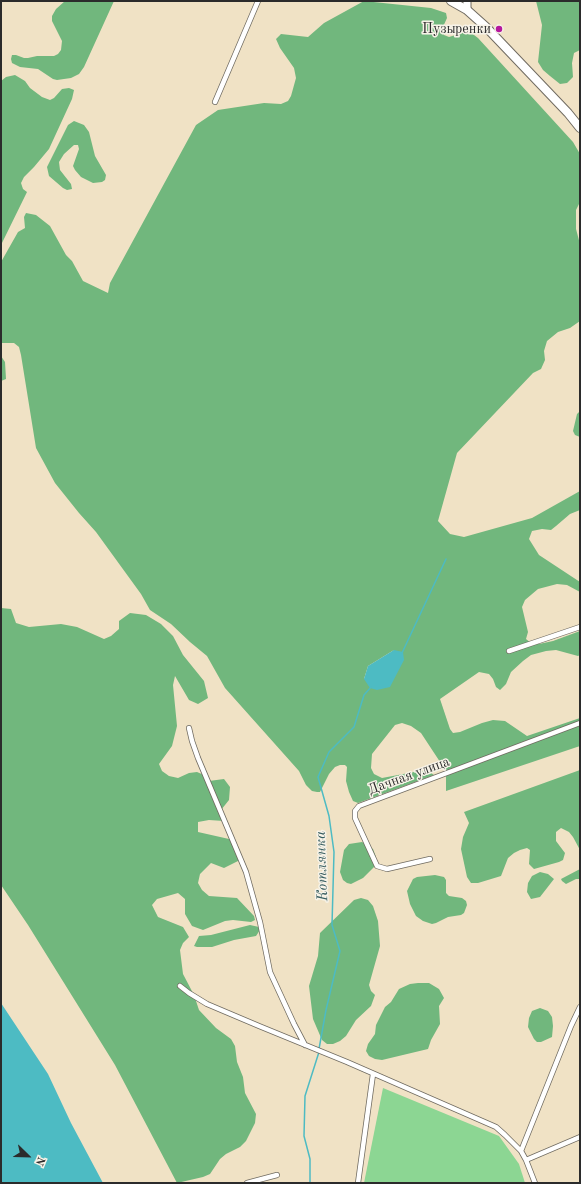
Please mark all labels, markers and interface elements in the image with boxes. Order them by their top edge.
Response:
place label: Пузыренки [422,21,491,37]
marker: Пузыренки [494,24,504,34]
street label: Дачная улица [366,753,452,799]
water label: Котлянка [312,831,332,901]
north arrow [8,1136,48,1176]
text: N [33,1155,46,1167]

